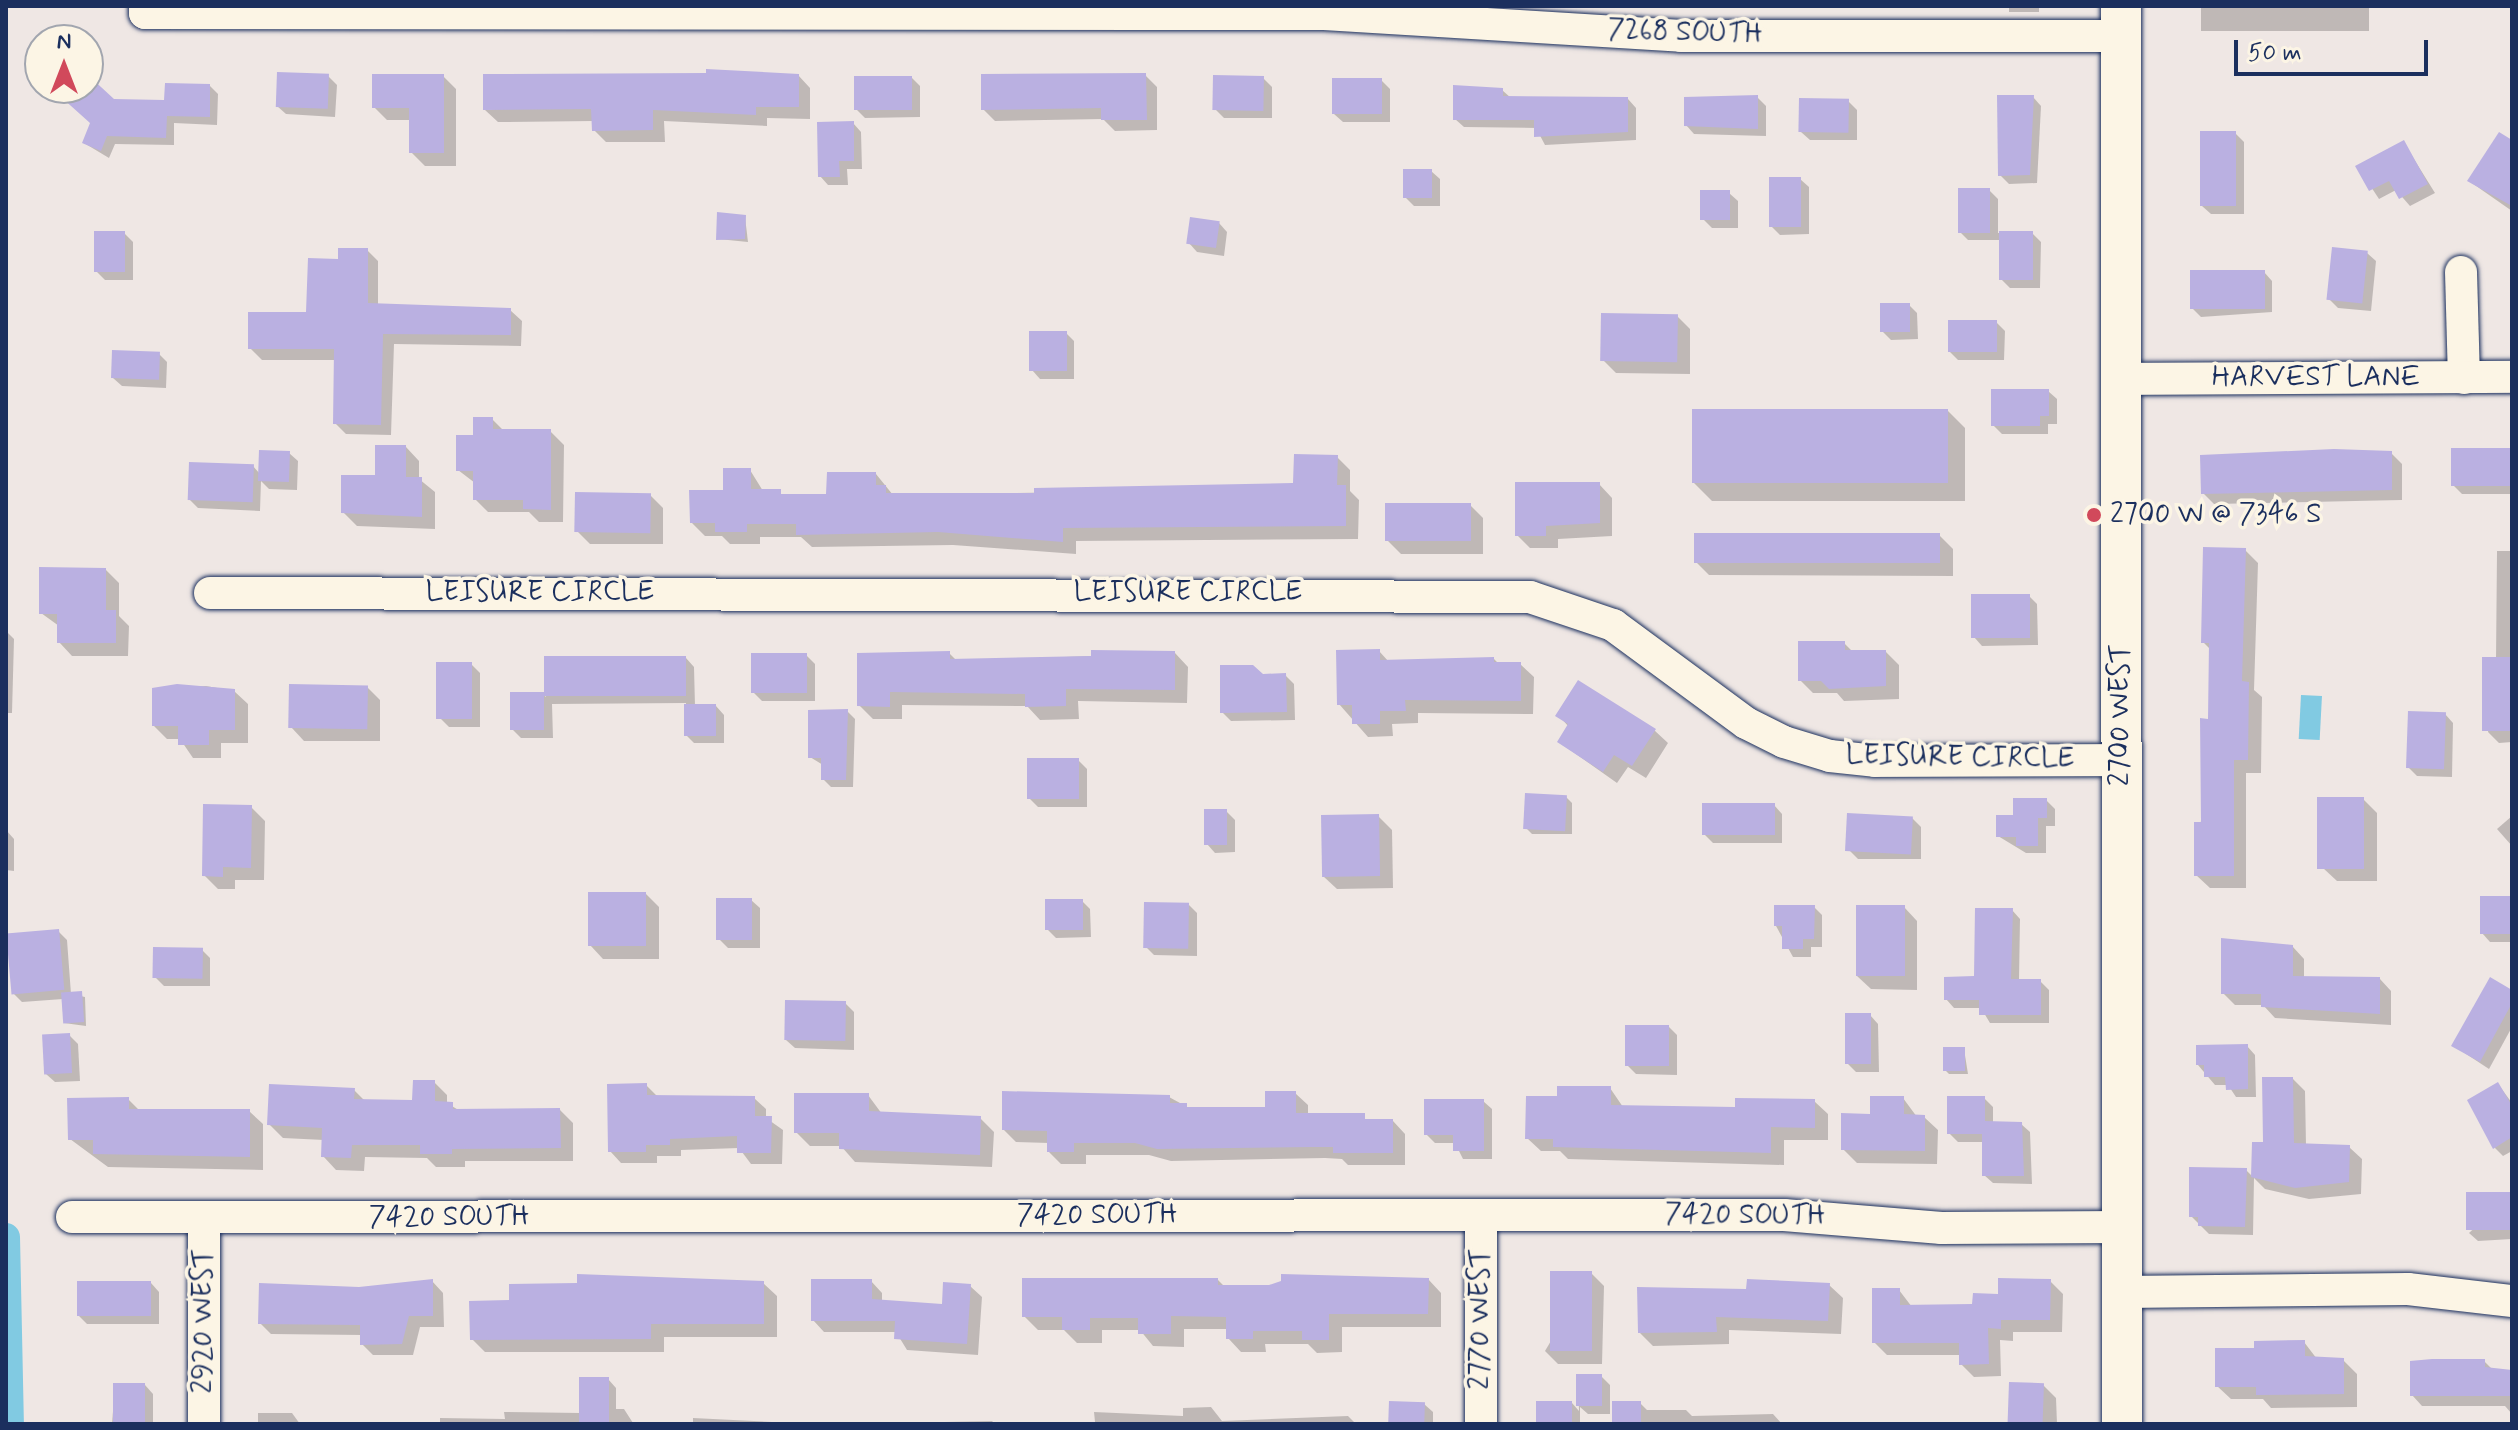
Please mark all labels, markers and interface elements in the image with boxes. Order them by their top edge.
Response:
street label: 7268 SOUTH [1607,14,1763,52]
north arrow [24,24,104,104]
scale bar [2238,24,2432,74]
text: N [57,28,71,56]
text: 50 m [2248,38,2302,69]
street label: HARVEST LANE [2212,361,2420,395]
place label: 2700 W @ 7346 S [2110,498,2322,532]
marker: 2700 W @ 7346 S [2085,506,2103,524]
street label: LEISURE CIRCLE [425,576,655,610]
street label: LEISURE CIRCLE [1073,576,1303,610]
street label: 2700 WEST [2104,644,2138,786]
street label: LEISURE CIRCLE [1844,739,2076,777]
street label: 7420 SOUTH [1665,1198,1825,1234]
street label: 7420 SOUTH [1017,1199,1177,1233]
street label: 7420 SOUTH [369,1201,529,1235]
street label: 2920 WEST [187,1248,221,1394]
street label: 2770 WEST [1464,1248,1498,1390]

